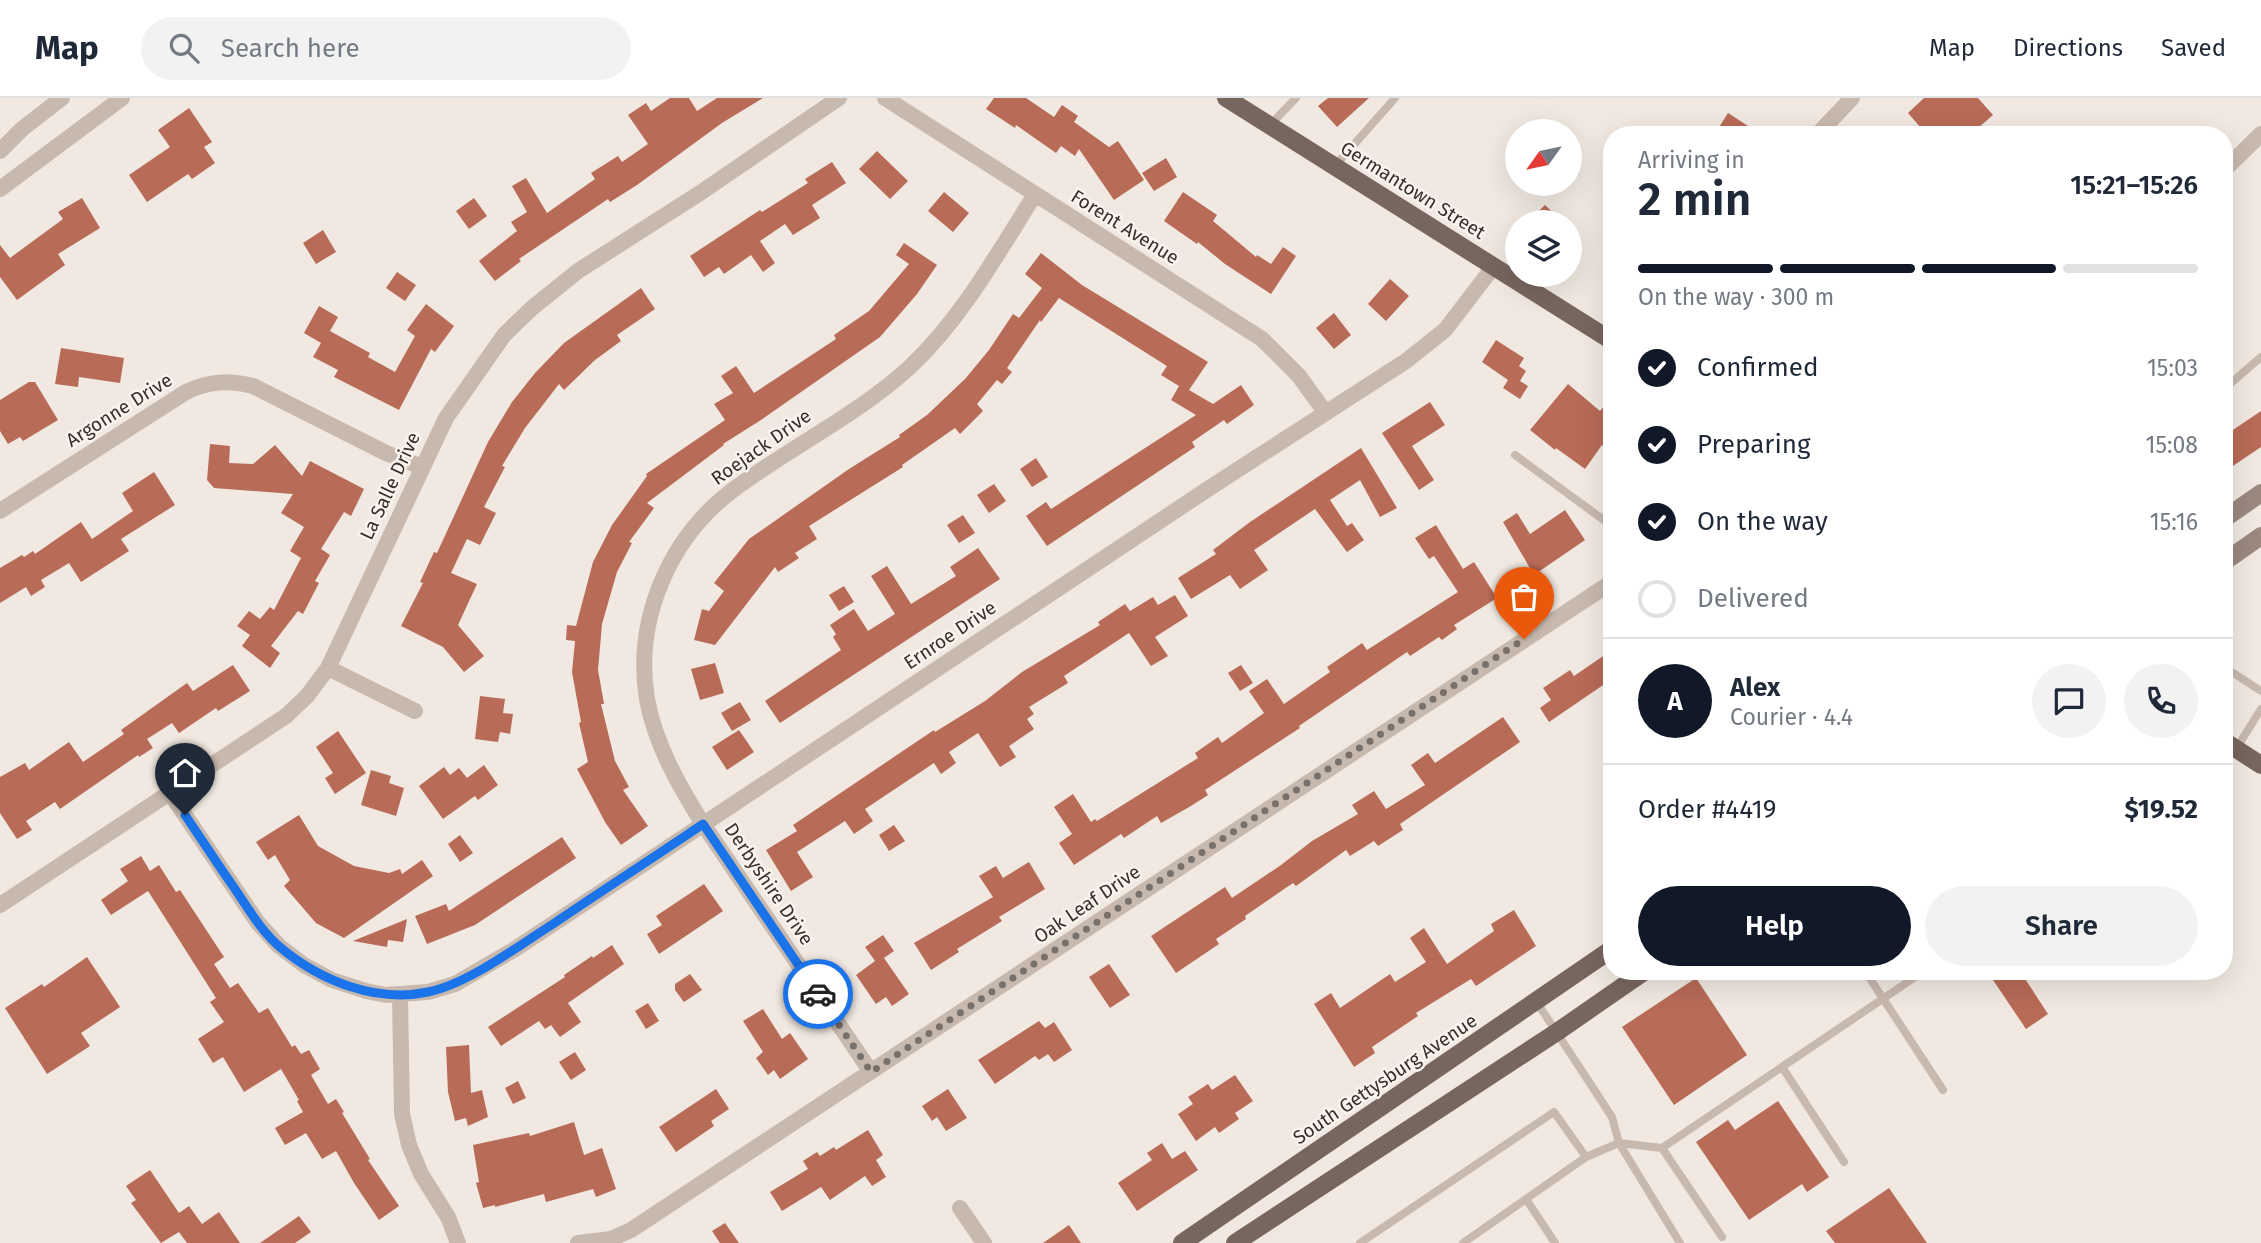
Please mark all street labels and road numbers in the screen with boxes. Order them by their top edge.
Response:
street label: Germantown Street [1336,136,1490,244]
street label: Forent Avenue [1067,185,1183,269]
street label: Argonne Drive [62,368,176,452]
street label: Roejack Drive [707,404,815,490]
street label: La Salle Drive [355,429,425,543]
street label: Ernroe Drive [900,596,1000,674]
street label: Derbyshire Drive [720,819,818,949]
street label: Oak Leaf Drive [1029,860,1145,948]
street label: South Gettysburg Avenue [1289,1009,1481,1149]

